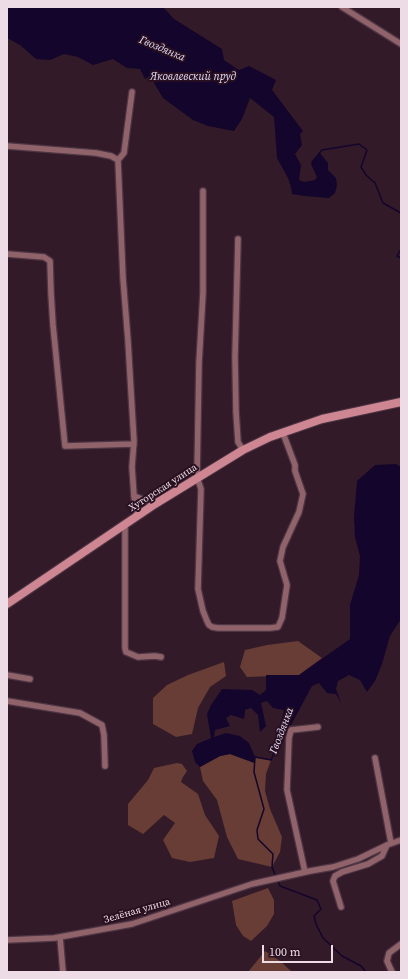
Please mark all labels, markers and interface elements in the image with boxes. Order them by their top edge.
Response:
water label: Гвоздянка [137,33,187,65]
water label: Яковлевский пруд [150,70,236,84]
street label: Хуторская улица [127,462,199,514]
water label: Гвоздянка [267,706,297,756]
street label: Зелёная улица [102,896,172,926]
scale bar [264,937,335,963]
text: 100 m [269,944,301,960]

